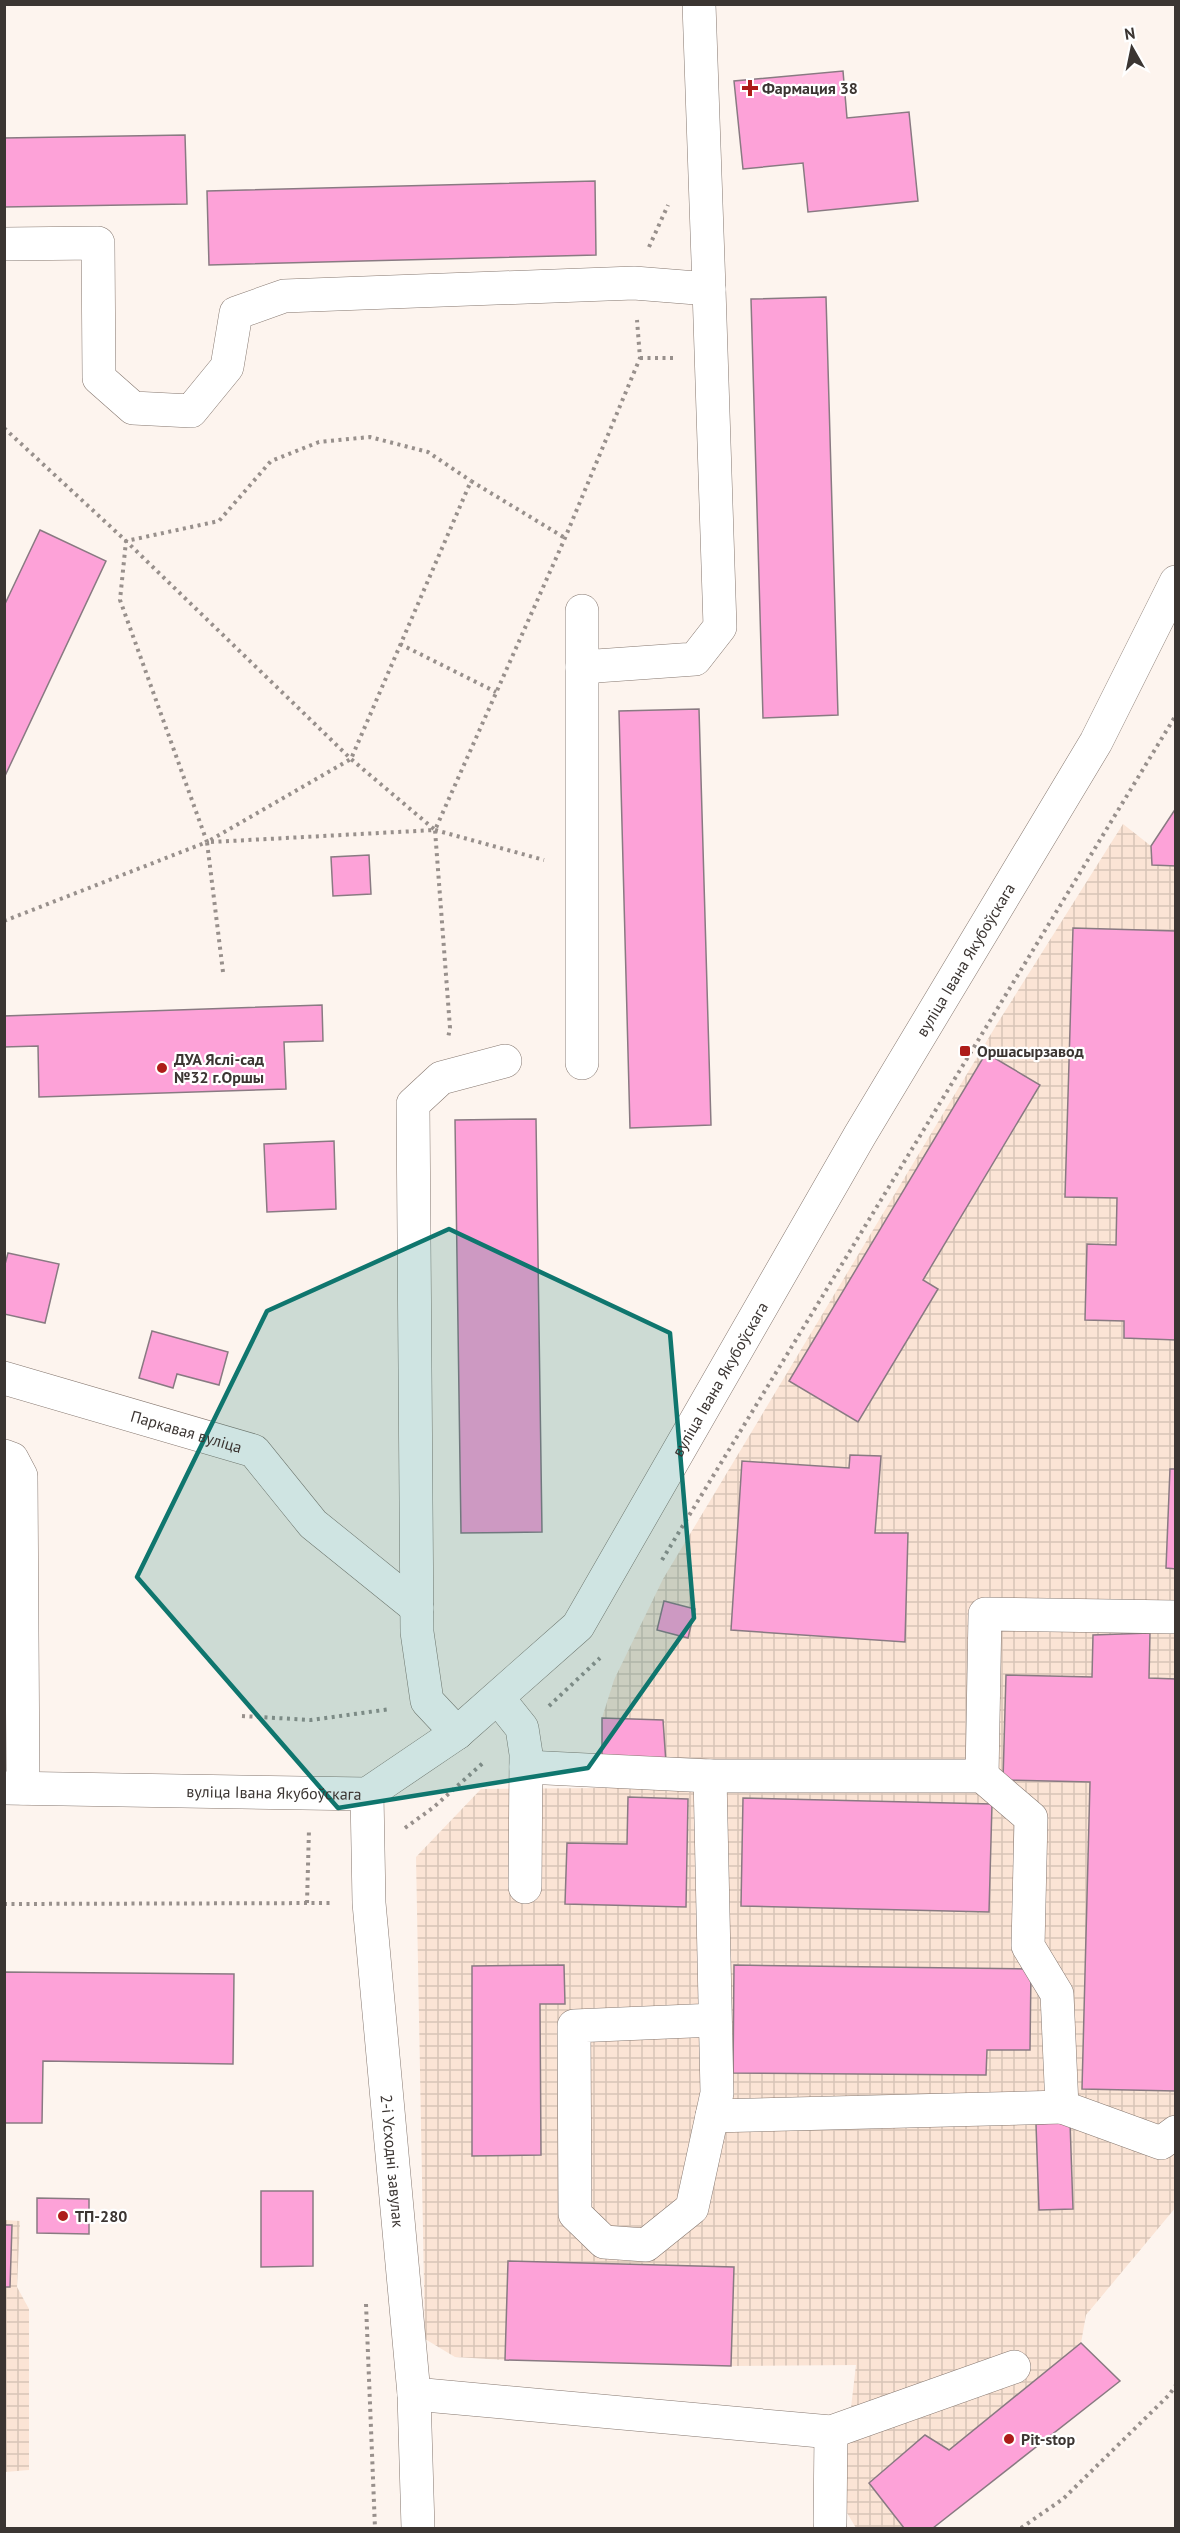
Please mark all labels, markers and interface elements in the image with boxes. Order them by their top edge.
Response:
north arrow [1102,18,1162,78]
text: N [1123,22,1136,44]
place label: Фармация 38 [762,78,858,98]
marker: Фармация 38 [743,81,757,95]
street label: вуліца Івана Якубоўскага [912,879,1019,1040]
place label: Оршасырзавод [977,1041,1084,1061]
marker: Оршасырзавод [958,1044,972,1058]
place label: ДУА Яслі-сад №32 г.Оршы [174,1049,264,1087]
marker: ДУА Яслі-сад №32 г.Оршы [155,1061,169,1075]
street label: вуліца Івана Якубоўскага [667,1298,772,1460]
street label: Паркавая вуліца [128,1406,244,1457]
street label: вуліца Івана Якубоўскага [186,1781,362,1804]
street label: 2-і Усходні завулак [377,2094,409,2229]
place label: ТП-280 [75,2206,127,2226]
marker: ТП-280 [56,2209,70,2223]
place label: Pit-stop [1021,2429,1075,2449]
marker: Pit-stop [1002,2432,1016,2446]

